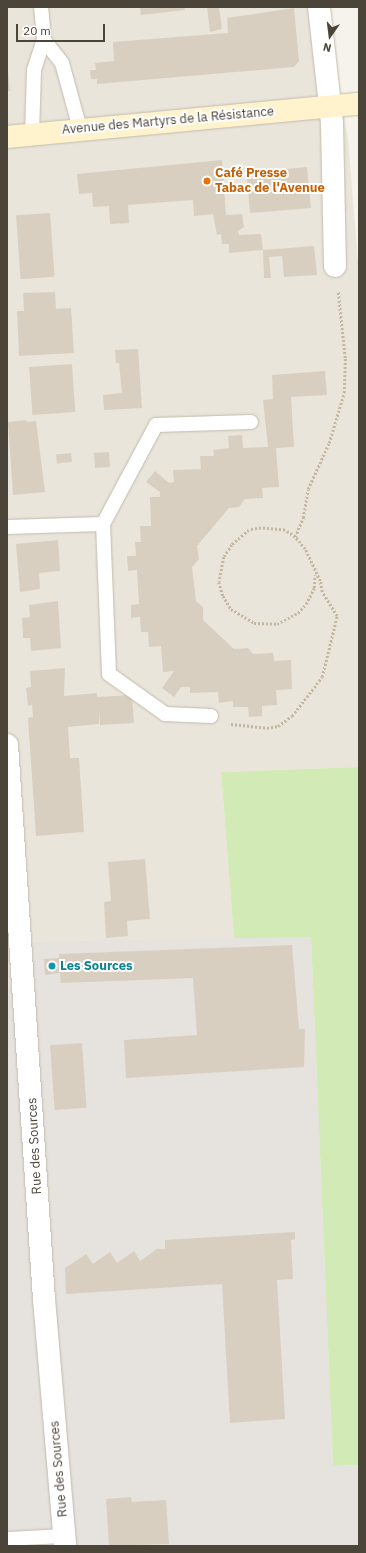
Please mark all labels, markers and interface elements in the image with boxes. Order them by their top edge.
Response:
scale bar [18,16,107,42]
north arrow [310,16,350,56]
text: 20 m [23,23,51,38]
text: N [322,40,333,55]
street label: Avenue des Martyrs de la Résistance [61,104,275,138]
place label: Café Presse Tabac de l'Avenue [215,166,325,197]
marker: Café Presse Tabac de l'Avenue [202,176,212,186]
place label: Les Sources [60,958,133,974]
marker: Les Sources [47,961,57,971]
street label: Rue des Sources [25,1097,45,1195]
street label: Rue des Sources [47,1420,71,1518]

